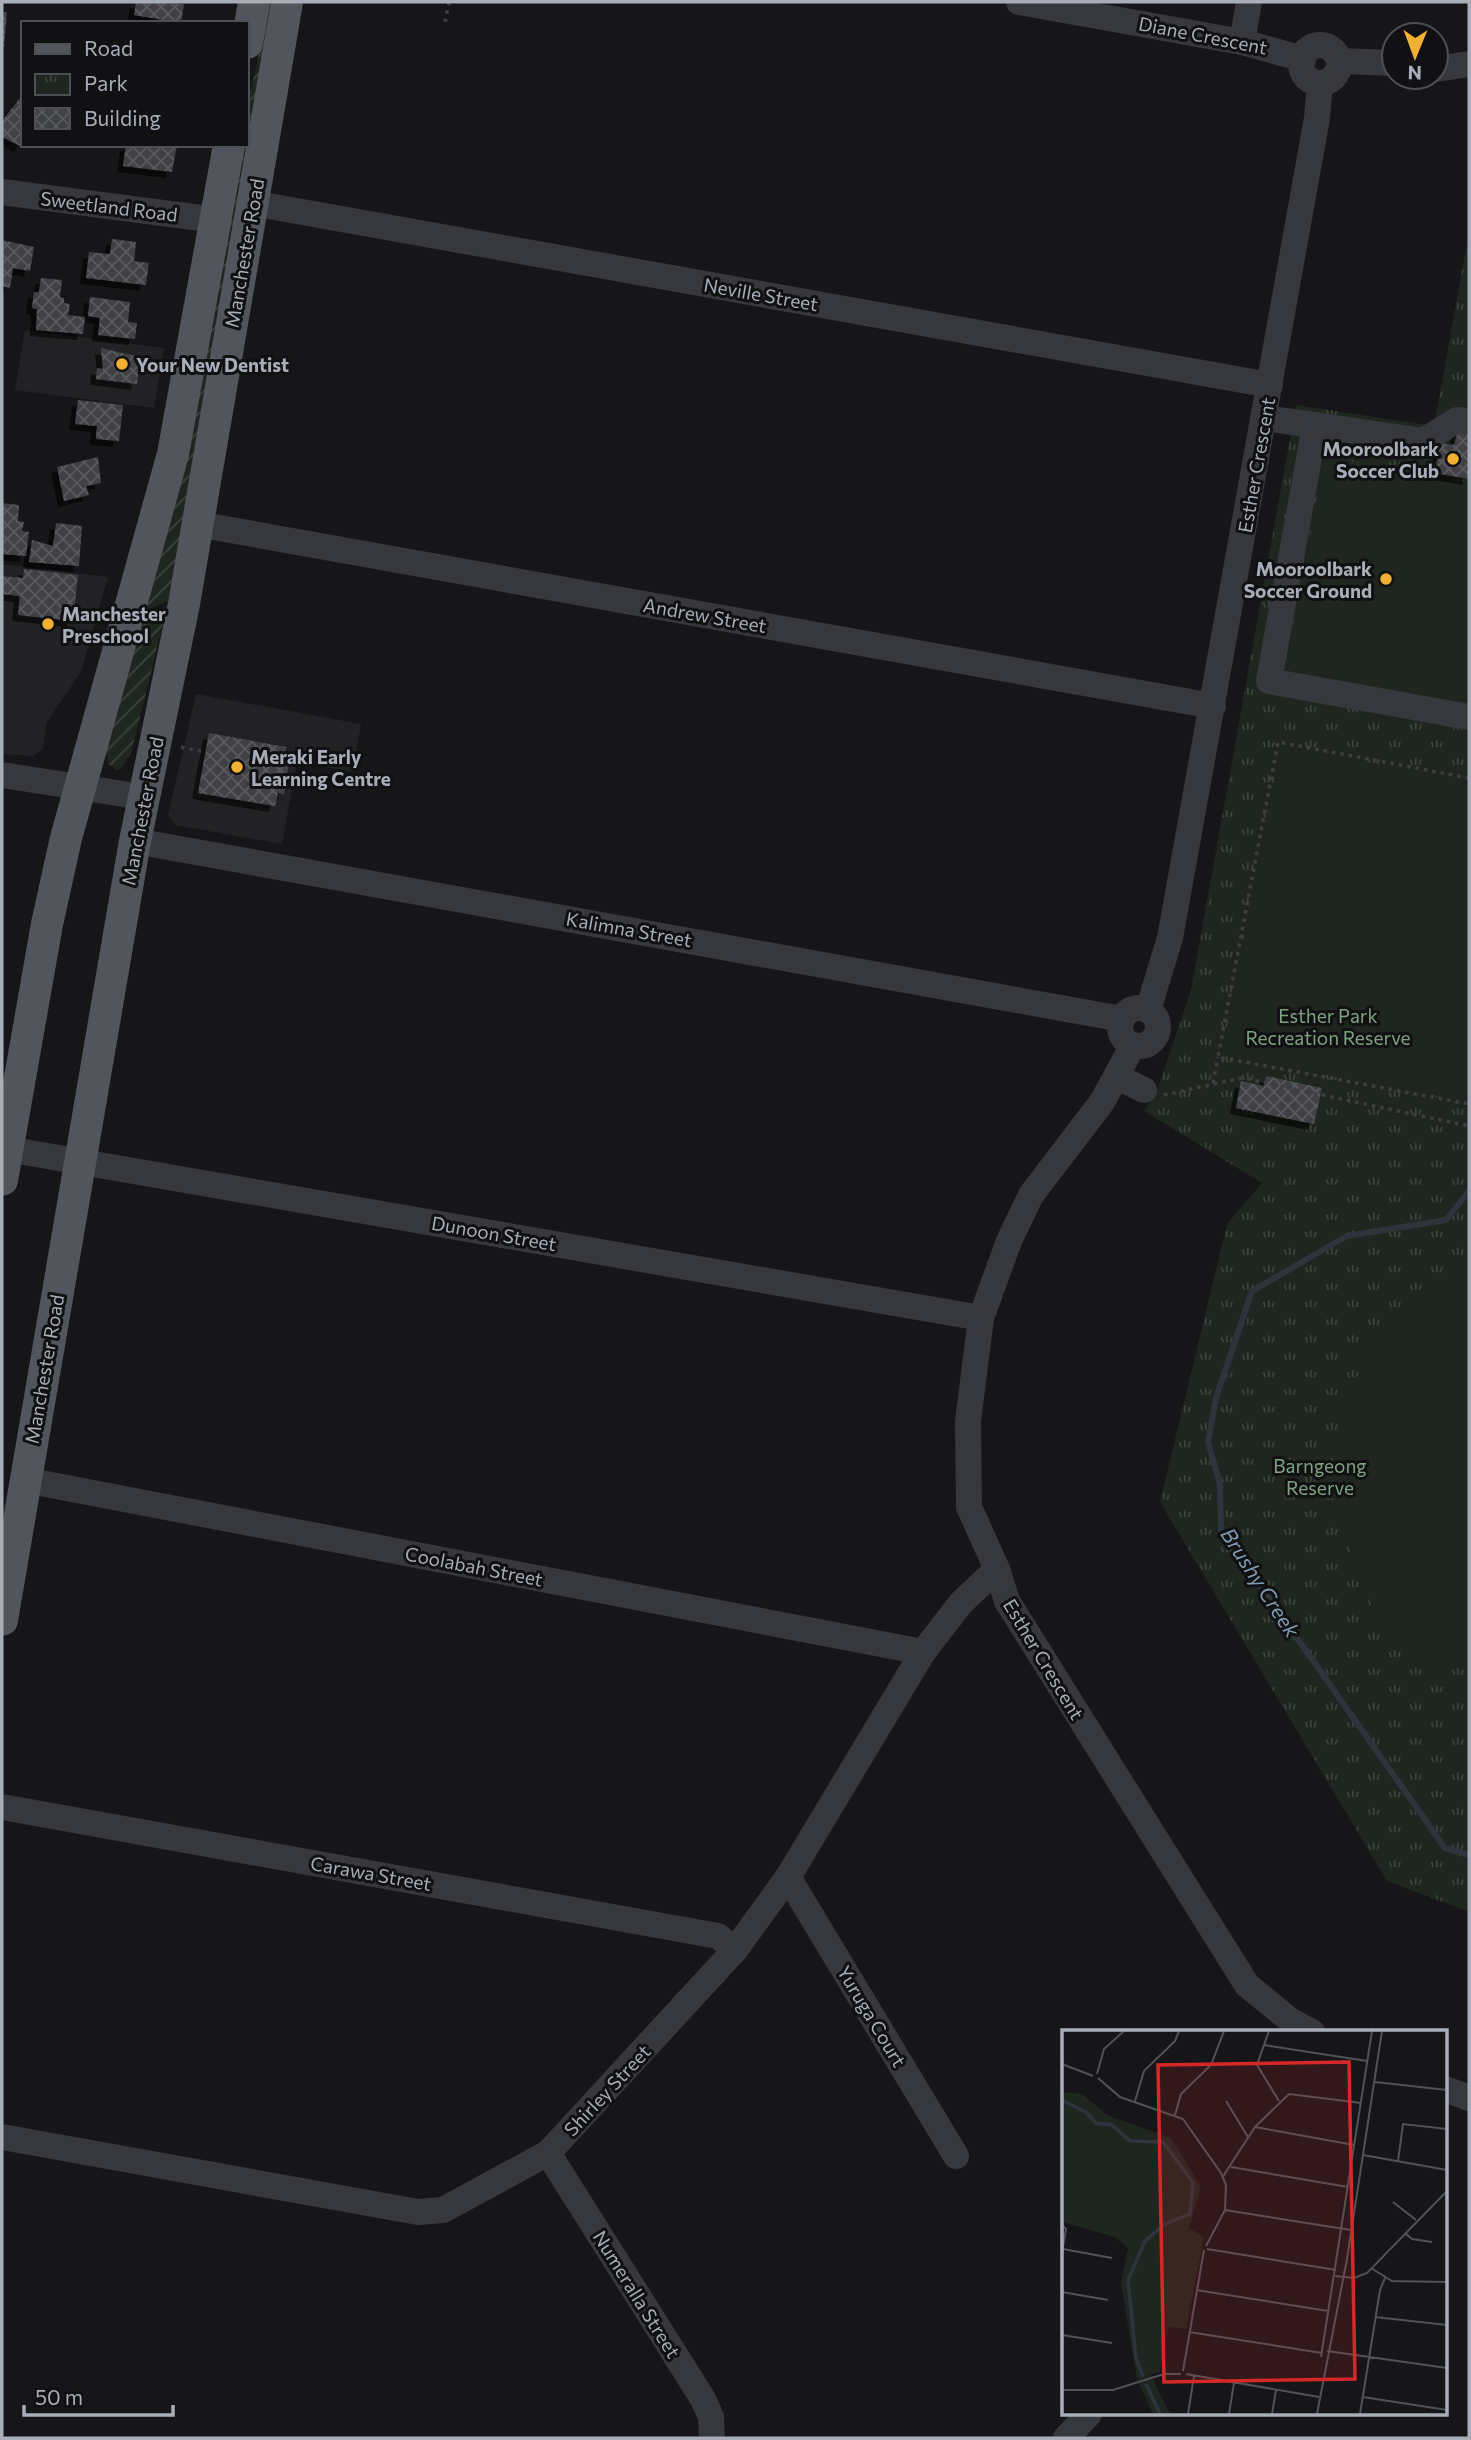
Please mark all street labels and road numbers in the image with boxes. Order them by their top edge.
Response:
street label: Diane Crescent [1137,11,1269,59]
street label: Manchester Road [220,177,268,329]
street label: Sweetland Road [39,186,179,226]
street label: Neville Street [702,273,820,315]
street label: Esther Crescent [1233,395,1279,534]
street label: Andrew Street [642,593,769,637]
street label: Manchester Road [116,735,168,887]
street label: Kalimna Street [564,907,694,951]
street label: Dunoon Street [430,1211,558,1255]
street label: Manchester Road [20,1293,68,1445]
street label: Coolabah Street [403,1541,545,1591]
street label: Esther Crescent [999,1594,1089,1724]
street label: Carawa Street [309,1851,433,1895]
street label: Yuruga Court [833,1961,911,2071]
street label: Shirley Street [559,2039,655,2140]
street label: Numeralla Street [589,2226,685,2362]

